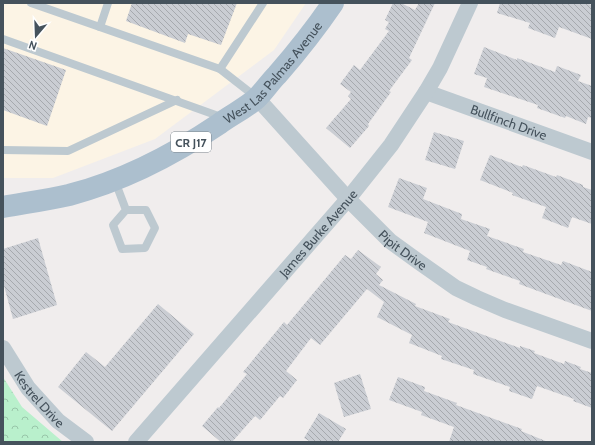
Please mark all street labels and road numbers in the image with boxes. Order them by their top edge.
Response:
street label: West Las Palmas Avenue [220,18,325,127]
street label: Bullfinch Drive [468,101,549,143]
road number: CR J17 [171,132,211,152]
street label: James Burke Avenue [275,186,361,281]
street label: Pipit Drive [375,226,431,273]
street label: Kestrel Drive [11,368,68,431]

